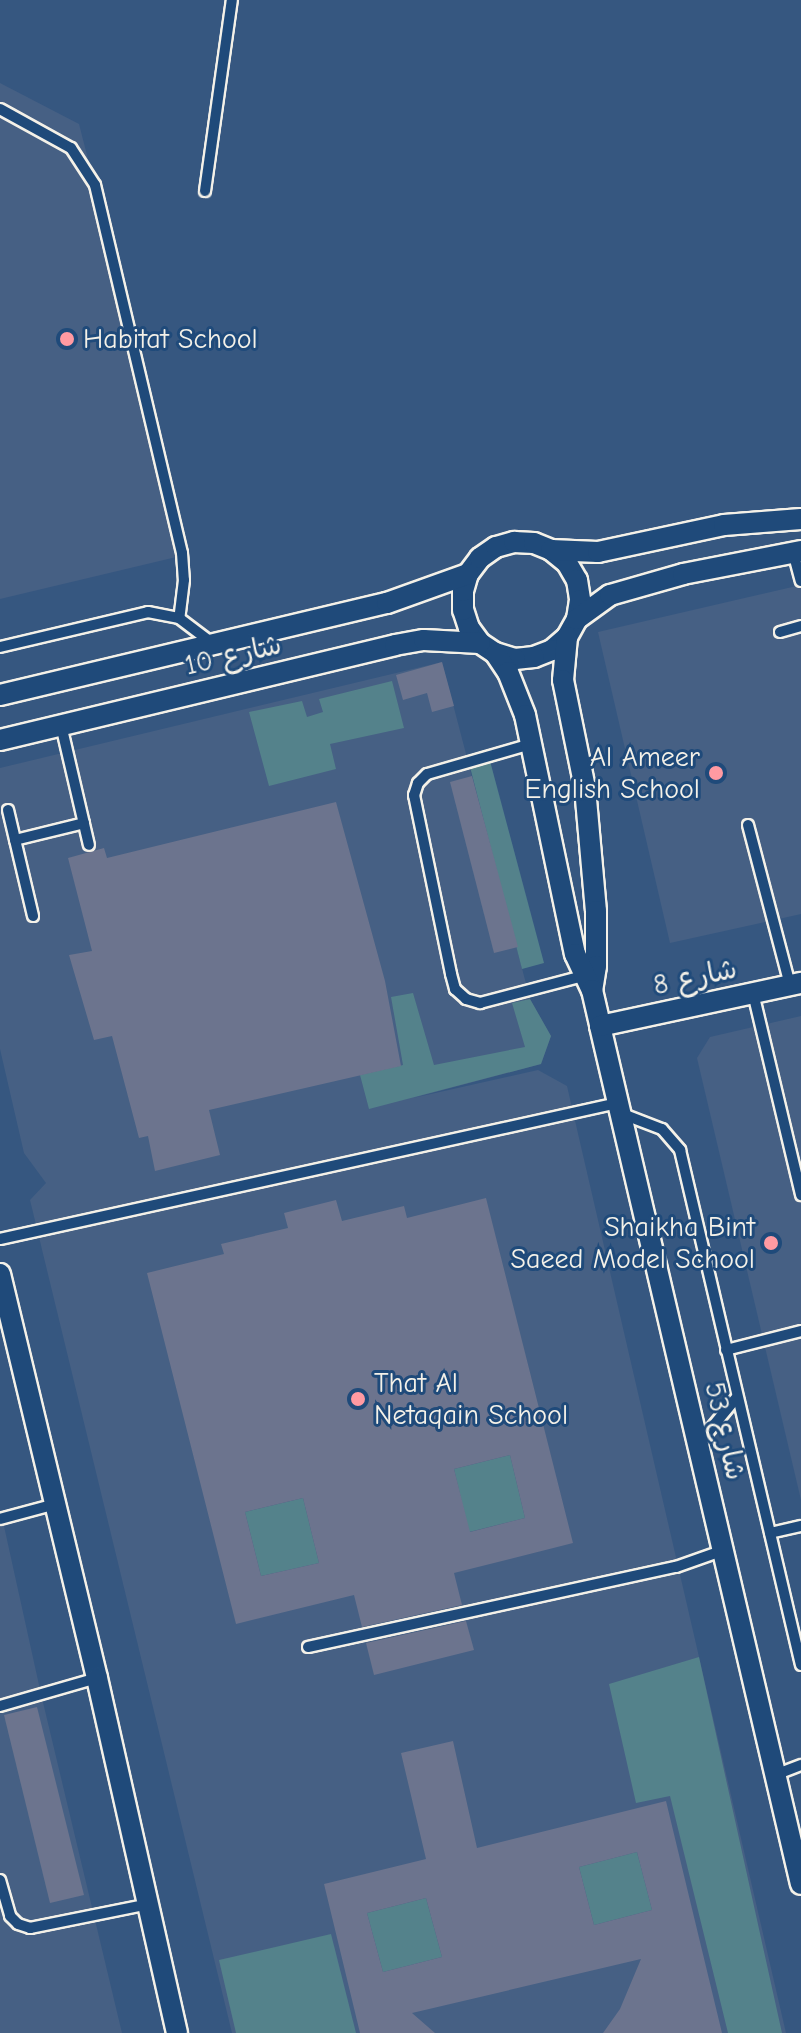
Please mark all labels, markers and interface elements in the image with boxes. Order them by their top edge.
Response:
place label: Habitat School [83,322,258,356]
marker: Habitat School [58,330,76,348]
street label: شارع 10 [181,628,285,682]
place label: Al Ameer English School [525,740,700,806]
marker: Al Ameer English School [707,764,725,782]
street label: شارع 8 [650,952,740,1002]
place label: Shaikha Bint Saeed Model School [511,1210,755,1276]
marker: Shaikha Bint Saeed Model School [762,1234,780,1252]
place label: That Al Netaqain School [374,1366,568,1432]
street label: شارع 53 [697,1379,753,1483]
marker: That Al Netaqain School [349,1390,367,1408]

